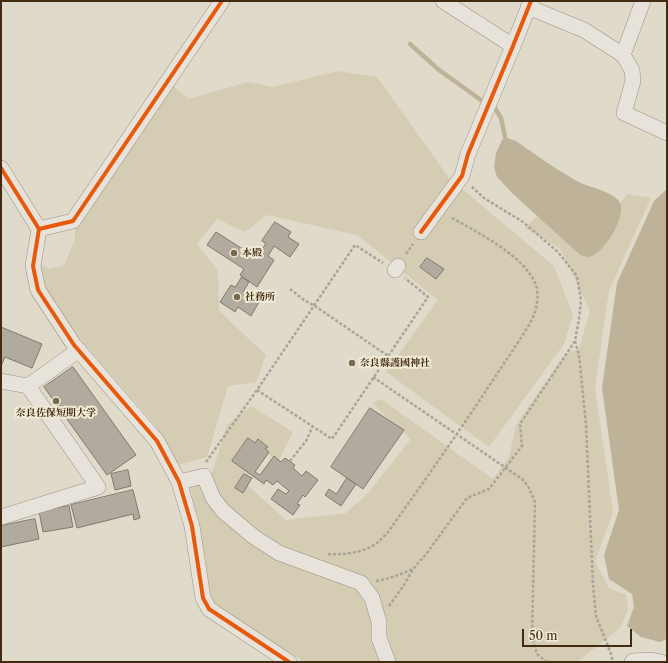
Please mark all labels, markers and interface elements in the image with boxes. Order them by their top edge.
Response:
place label: 本殿 [242,247,262,259]
marker: 本殿 [229,248,239,258]
place label: 社務所 [245,291,275,303]
marker: 社務所 [232,292,242,302]
place label: 奈良縣護國神社 [360,357,430,369]
marker: 奈良縣護國神社 [347,358,357,368]
marker: 奈良佐保短期大学 [51,396,61,406]
place label: 奈良佐保短期大学 [16,407,96,419]
scale bar [524,621,634,647]
text: 50 m [529,628,558,643]

